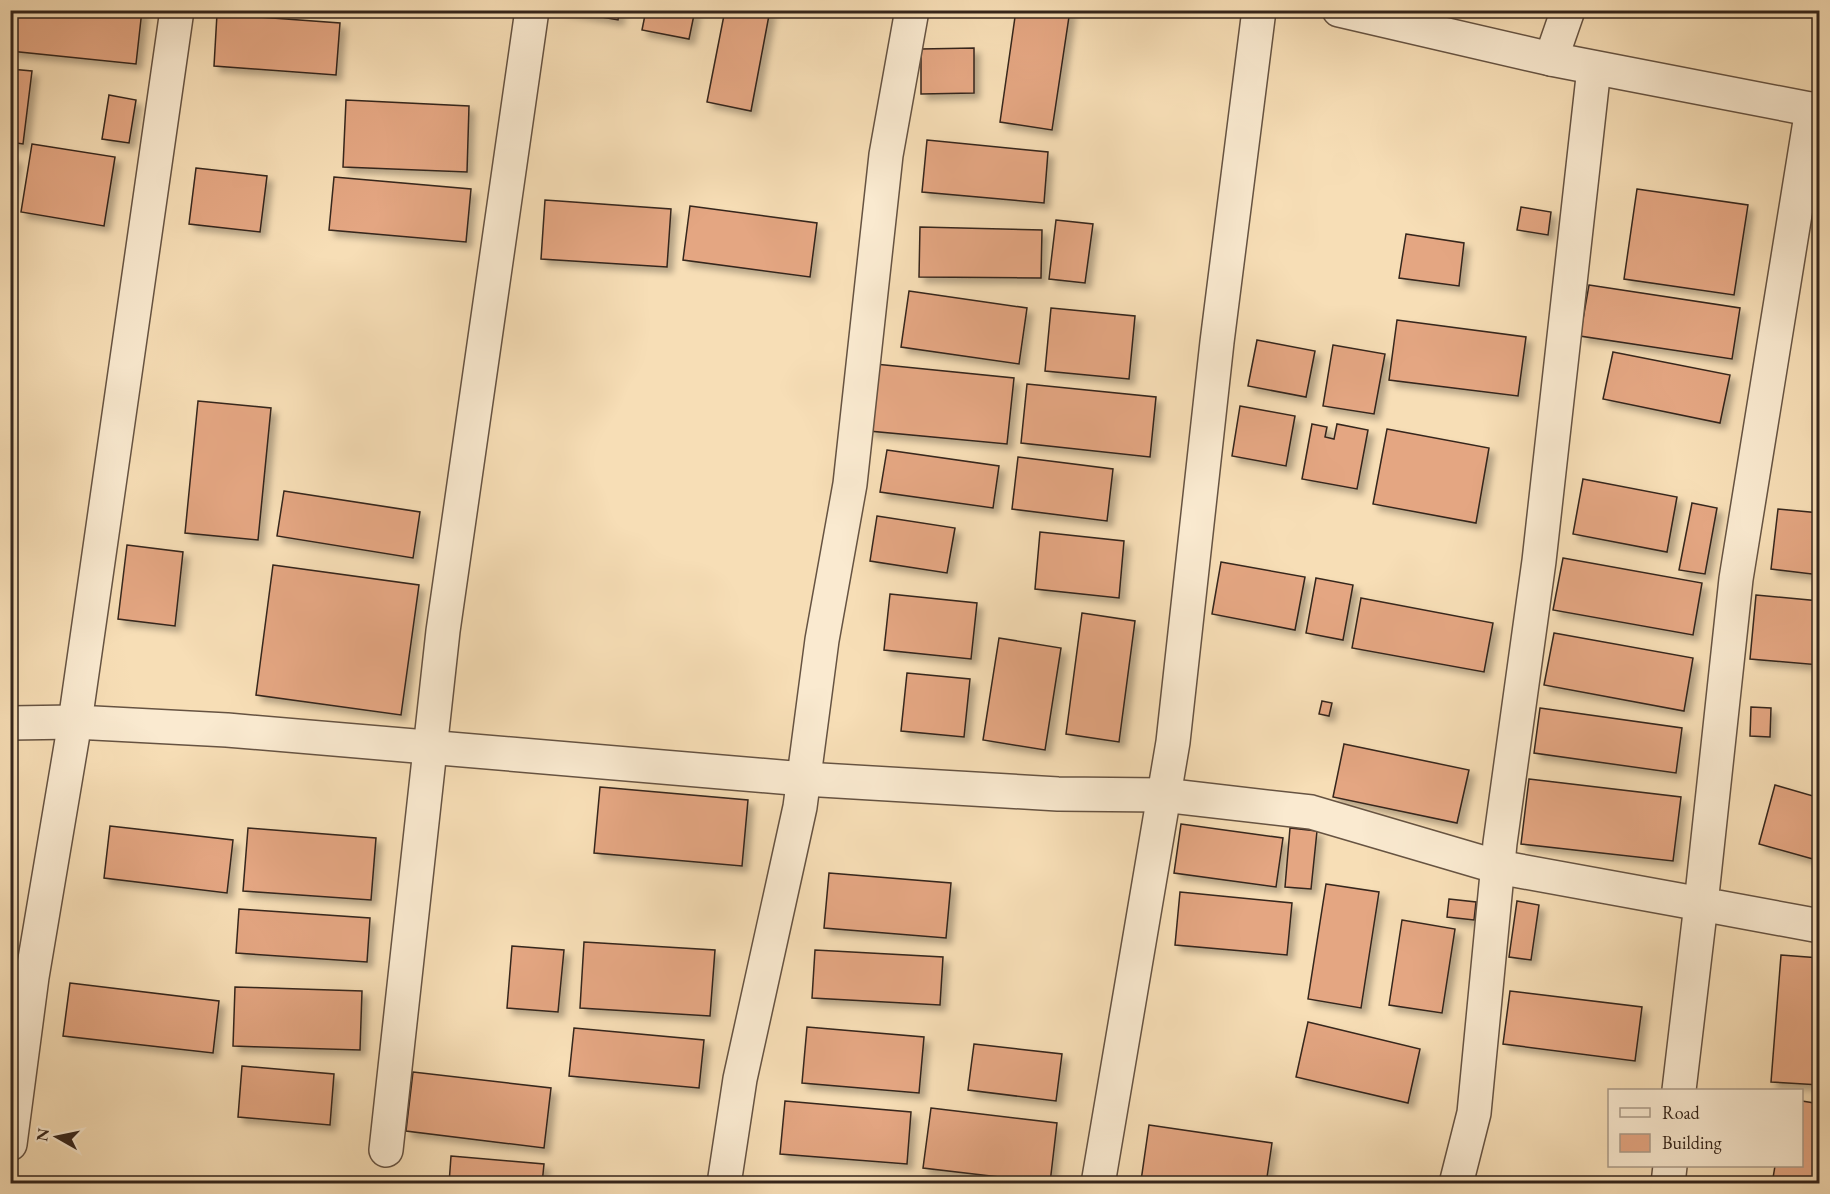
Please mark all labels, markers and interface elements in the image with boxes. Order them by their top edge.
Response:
legend [1608,1089,1803,1167]
text: Road [1662,1101,1701,1124]
north arrow [27,1107,87,1167]
text: N [31,1127,54,1143]
text: Building [1662,1131,1722,1154]

